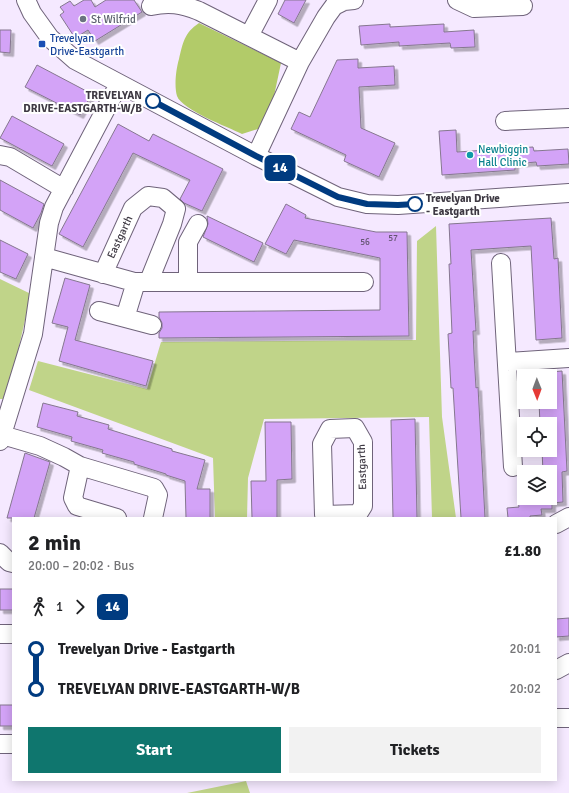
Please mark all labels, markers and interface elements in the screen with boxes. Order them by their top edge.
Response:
place label: St Wilfrid [91,13,136,26]
marker: St Wilfrid [78,14,88,24]
place label: Trevelyan Drive-Eastgarth [50,32,124,58]
marker: Trevelyan Drive-Eastgarth [37,39,47,49]
place label: TREVELYAN DRIVE-EASTGARTH-W/B [23,89,142,115]
marker: TREVELYAN DRIVE-EASTGARTH-W/B [145,93,161,109]
place label: Newbiggin Hall Clinic [478,143,528,169]
marker: Newbiggin Hall Clinic [465,150,475,160]
line badge: 14 [262,155,298,181]
text: 14 [272,159,288,176]
place label: Trevelyan Drive - Eastgarth [426,192,500,218]
marker: Trevelyan Drive - Eastgarth [407,196,423,212]
street label: Eastgarth [104,213,136,261]
house number: 57 [388,233,398,244]
house number: 56 [360,237,370,248]
north arrow [517,369,557,409]
map controls [517,369,557,505]
button: locate [517,417,557,457]
street label: Eastgarth [355,444,369,490]
button: layers [517,465,557,505]
text: 2 min [28,529,81,556]
text: £1.80 [504,542,541,560]
text: 20:00 – 20:02 · Bus [28,558,134,574]
icon: walk [28,596,50,618]
icon: forward [69,596,91,618]
text: 14 [105,598,120,615]
text: 1 [56,599,63,615]
text: Trevelyan Drive - Eastgarth [58,640,235,658]
text: 20:01 [509,641,541,657]
text: TREVELYAN DRIVE-EASTGARTH-W/B [58,680,300,698]
text: 20:02 [509,681,541,697]
button: Start [28,727,281,773]
button: Tickets [289,727,541,773]

